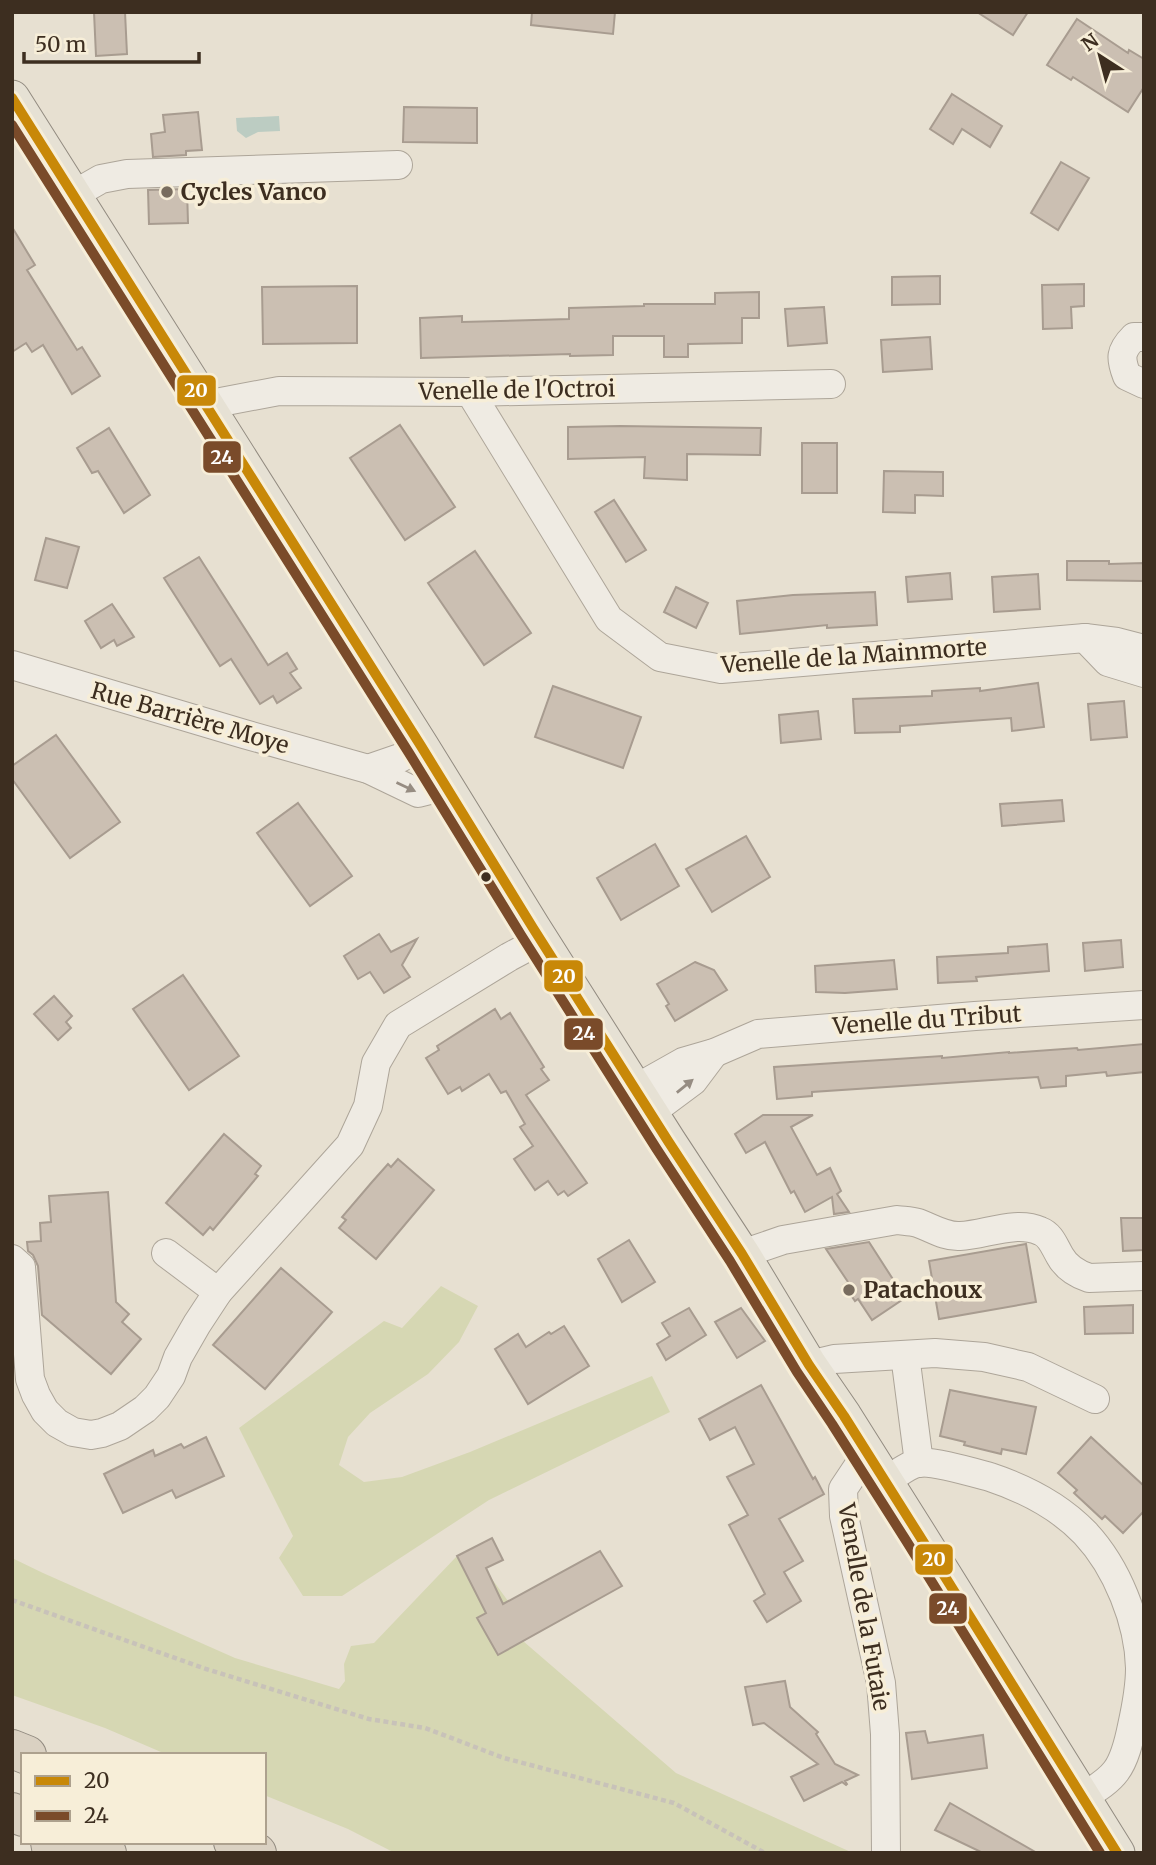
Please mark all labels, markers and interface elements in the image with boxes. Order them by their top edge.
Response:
scale bar [24,21,200,65]
north arrow [1065,21,1135,91]
text: N [1077,28,1103,56]
text: 50 m [35,31,86,58]
place label: Cycles Vanco [181,177,327,206]
marker: Cycles Vanco [159,184,175,200]
street label: Venelle de l'Octroi [417,373,616,406]
line badge: 20 [176,374,217,407]
text: 20 [184,378,208,402]
line badge: 24 [202,440,242,474]
text: 24 [211,445,233,469]
street label: Venelle de la Mainmorte [719,632,988,679]
street label: Rue Barrière Moye [88,675,292,760]
one-way arrow [396,781,416,793]
unlabelled marker [479,870,493,884]
line badge: 20 [543,959,584,993]
text: 20 [552,964,576,988]
street label: Venelle du Tribut [831,998,1022,1041]
line badge: 24 [563,1017,604,1051]
text: 24 [573,1021,595,1045]
one-way arrow [676,1079,694,1094]
place label: Patachoux [863,1275,982,1304]
marker: Patachoux [841,1282,857,1298]
street label: Venelle de la Futaie [832,1500,897,1713]
line badge: 20 [914,1543,954,1576]
text: 20 [922,1547,946,1571]
line badge: 24 [928,1592,968,1625]
text: 24 [937,1596,959,1620]
legend [21,1753,266,1844]
text: 20 [84,1767,110,1794]
text: 24 [84,1802,109,1829]

